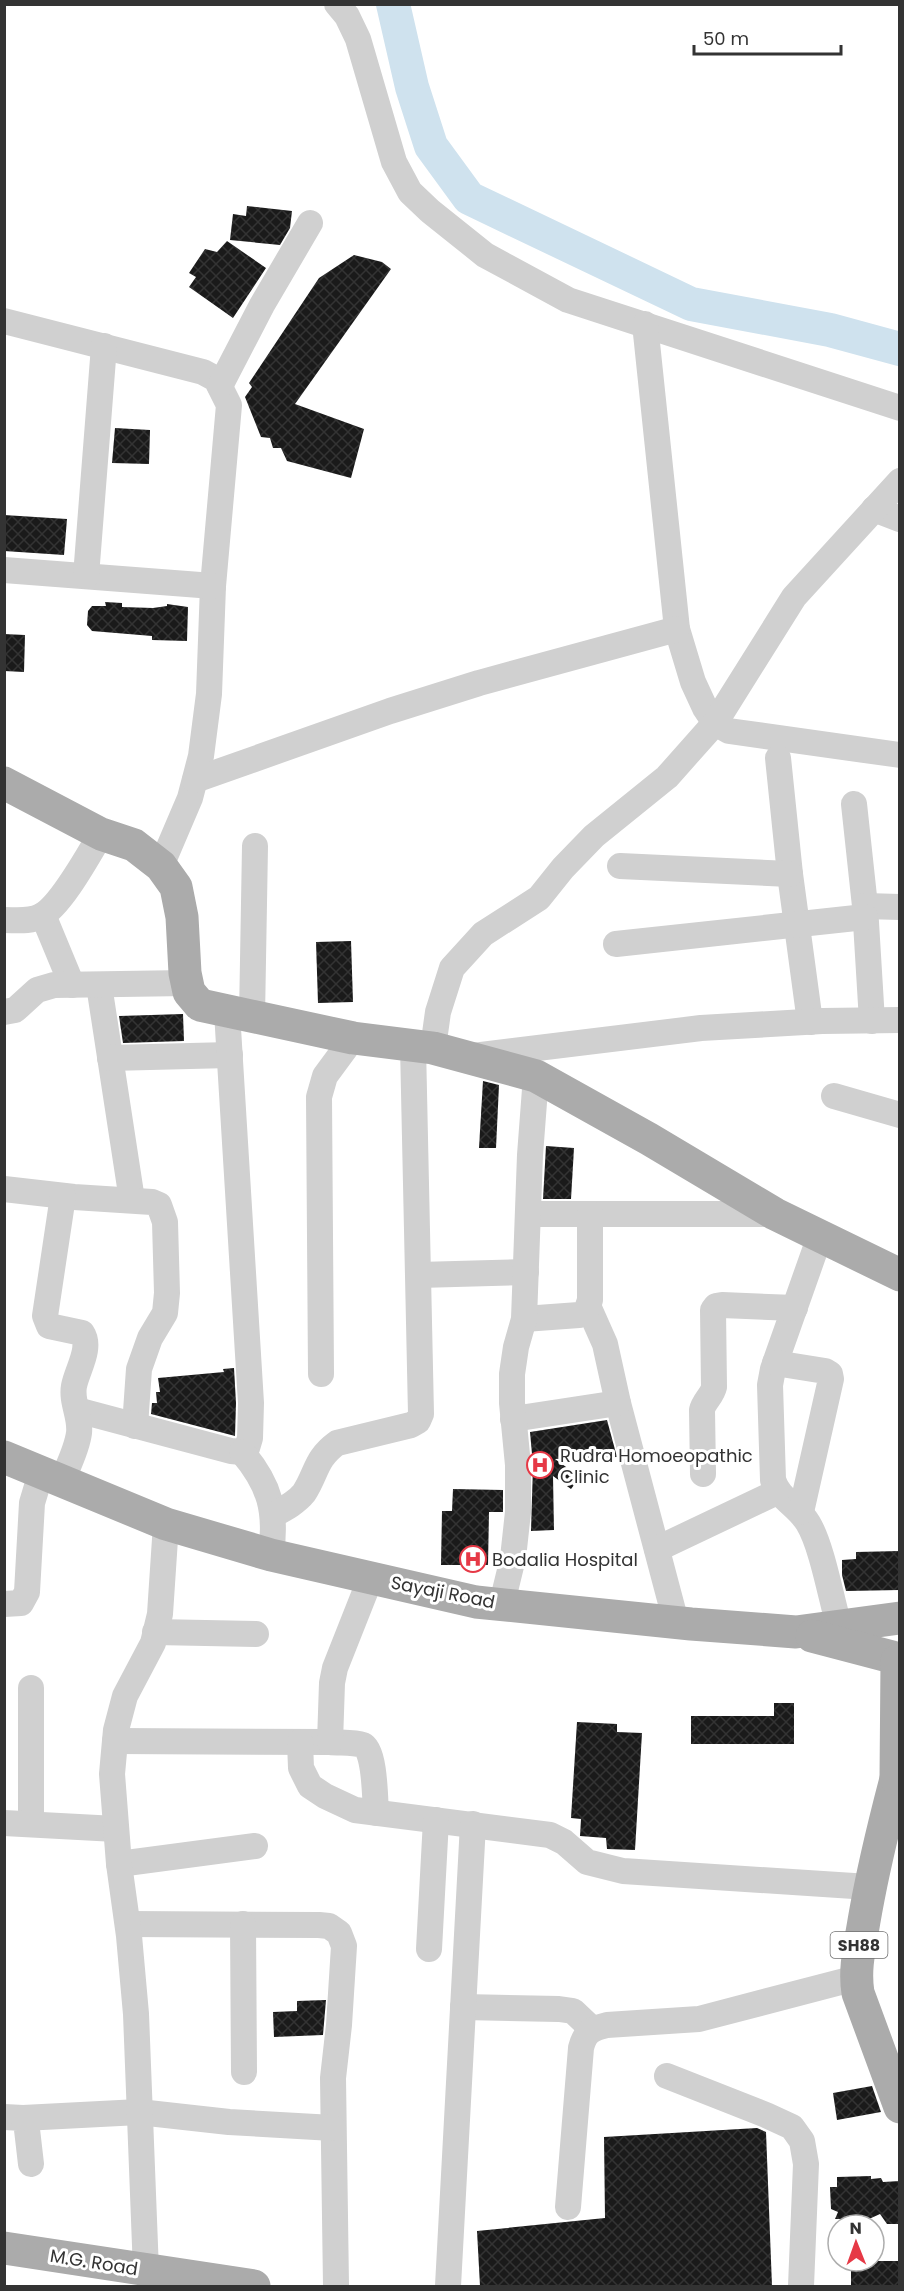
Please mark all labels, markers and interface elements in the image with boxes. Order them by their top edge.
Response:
scale bar [694,18,841,56]
text: 50 m [703,26,749,51]
place label: Rudra Homoeopathic Clinic [560,1443,753,1489]
hospital icon: Rudra Homoeopathic Clinic [525,1450,555,1480]
hospital icon: Bodalia Hospital [458,1544,488,1574]
place label: Bodalia Hospital [492,1547,638,1572]
street label: Sayaji Road [389,1570,497,1614]
road number: SH88 [830,1932,888,1958]
north arrow [826,2213,886,2273]
text: N [850,2217,862,2240]
street label: M.G. Road [48,2243,140,2281]

